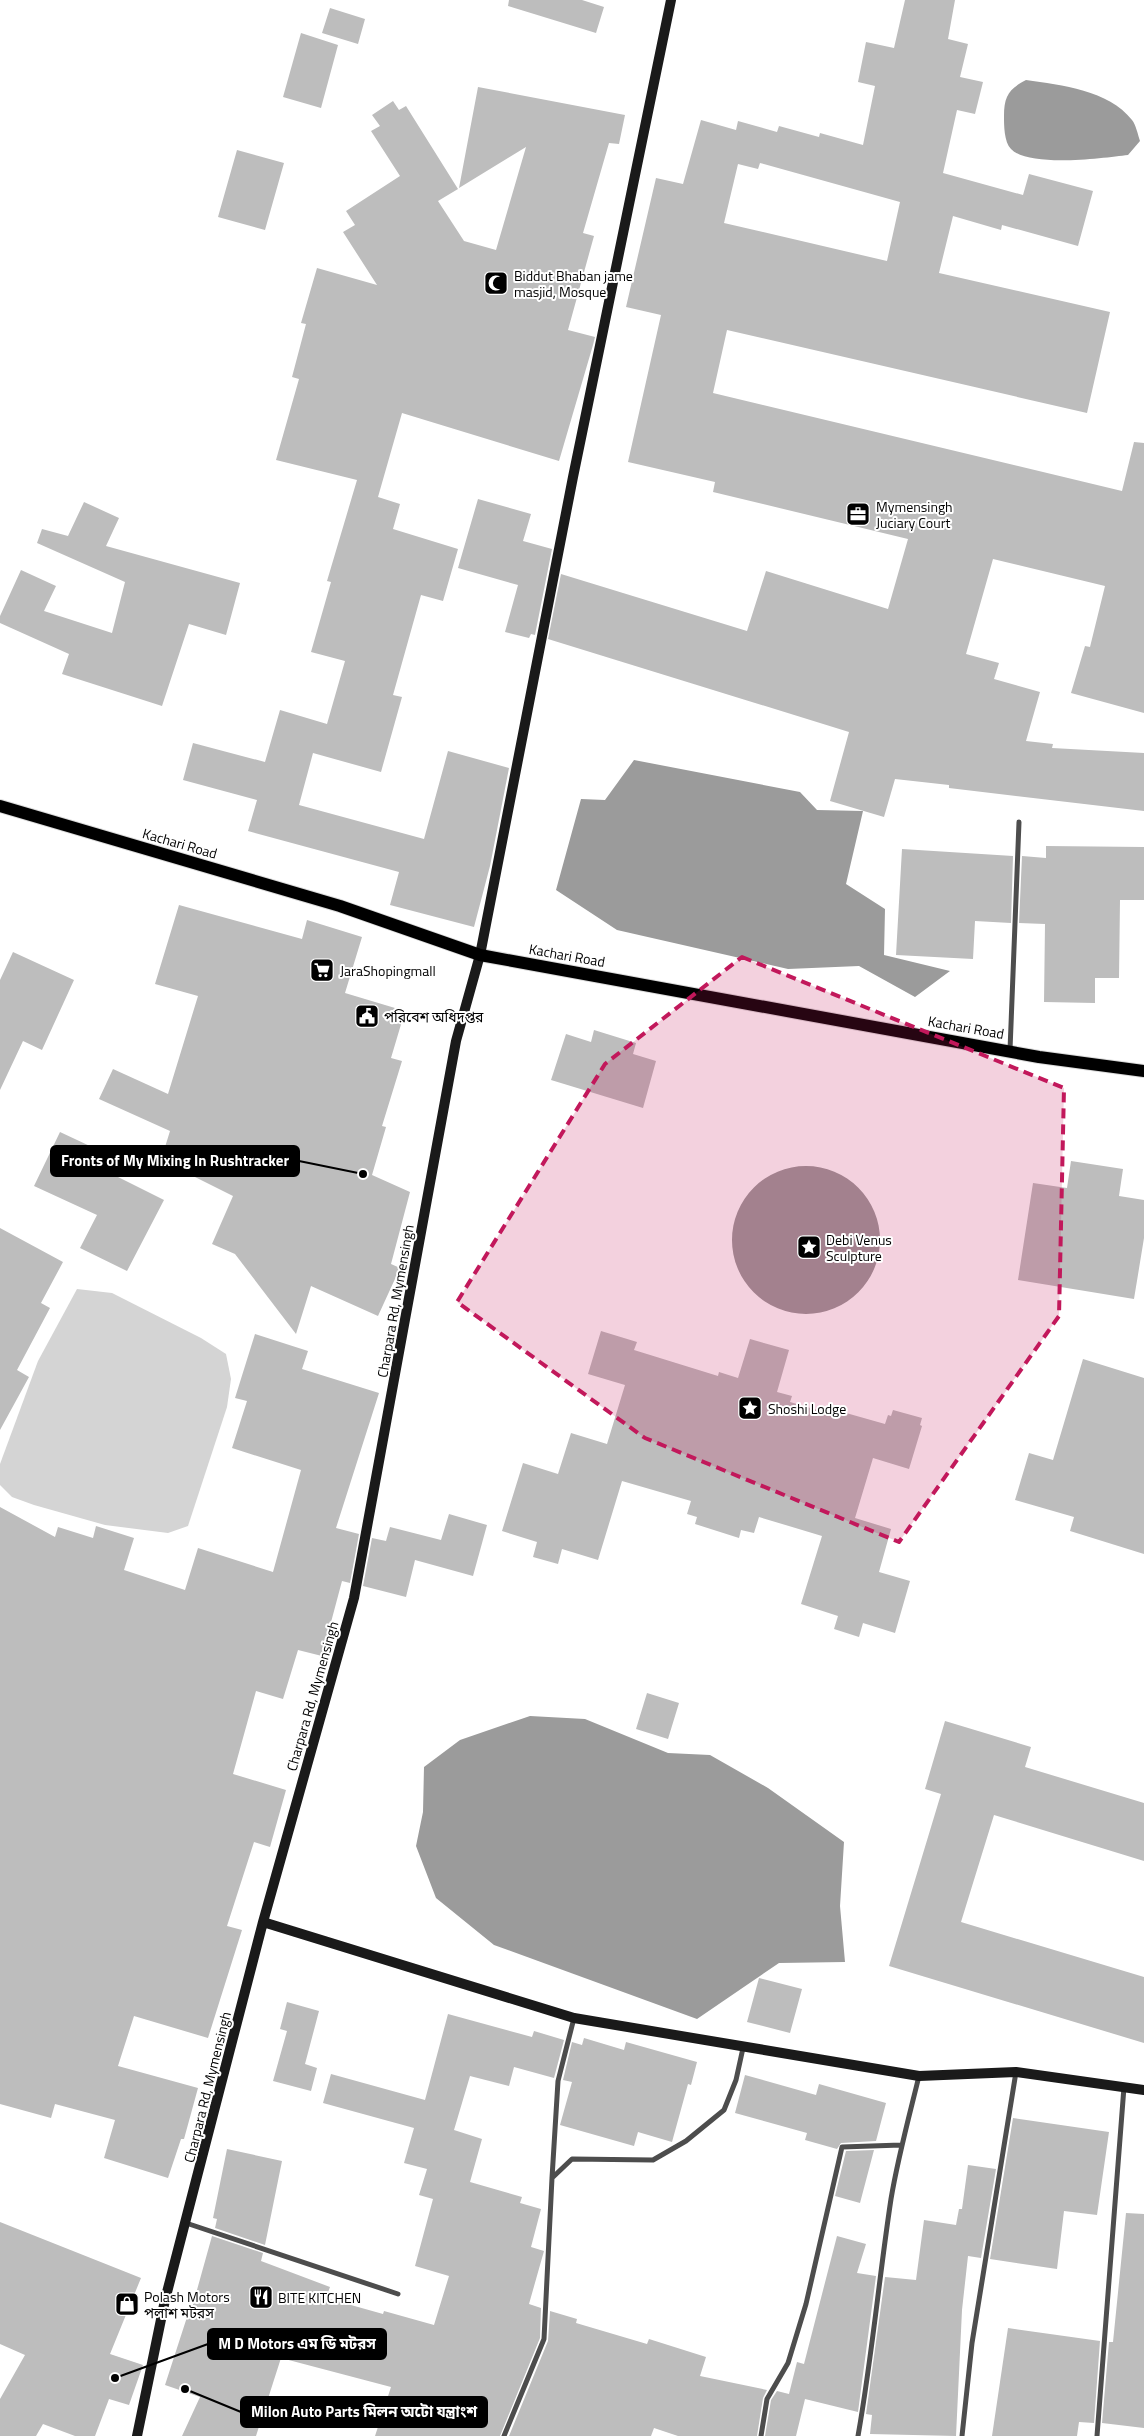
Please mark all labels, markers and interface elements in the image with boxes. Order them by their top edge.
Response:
place label: Biddut Bhaban jame masjid, Mosque [514,265,633,302]
mosque icon: Biddut Bhaban jame masjid, Mosque [483,270,509,296]
place label: Mymensingh Juciary Court [876,496,953,533]
office icon: Mymensingh Juciary Court [845,501,871,527]
street label: Kachari Road [140,822,220,864]
street label: Kachari Road [527,938,607,972]
supermarket icon: JaraShopingmall [309,957,335,983]
place label: JaraShopingmall [340,960,436,981]
public building icon: পরিবেশ অধিদপ্তর [354,1003,380,1029]
place label: পরিবেশ অধিদপ্তর [384,1006,484,1027]
street label: Kachari Road [926,1010,1006,1044]
callout: Fronts of My Mixing In Rushtracker [51,1146,299,1176]
text: Fronts of My Mixing In Rushtracker [61,1149,289,1172]
street label: Charpara Rd, Mymensingh [371,1223,419,1379]
place label: Debi Venus Sculpture [826,1229,892,1266]
place icon: Debi Venus Sculpture [796,1234,822,1260]
place icon: Shoshi Lodge [737,1395,763,1421]
place label: Shoshi Lodge [768,1398,846,1419]
street label: Charpara Rd, Mymensingh [281,1619,343,1773]
street label: Charpara Rd, Mymensingh [178,2009,236,2165]
restaurant icon: BITE KITCHEN [248,2284,274,2310]
place label: Polash Motors পলাশ মটরস [144,2286,230,2323]
place label: BITE KITCHEN [278,2287,361,2308]
shop icon: Polash Motors পলাশ মটরস [114,2291,140,2317]
callout: M D Motors এম ডি মটরস [208,2329,386,2359]
text: M D Motors এম ডি মটরস [218,2332,376,2355]
callout: Milon Auto Parts মিলন অটো যন্ত্রাংশ [241,2397,487,2427]
text: Milon Auto Parts মিলন অটো যন্ত্রাংশ [251,2400,477,2423]

